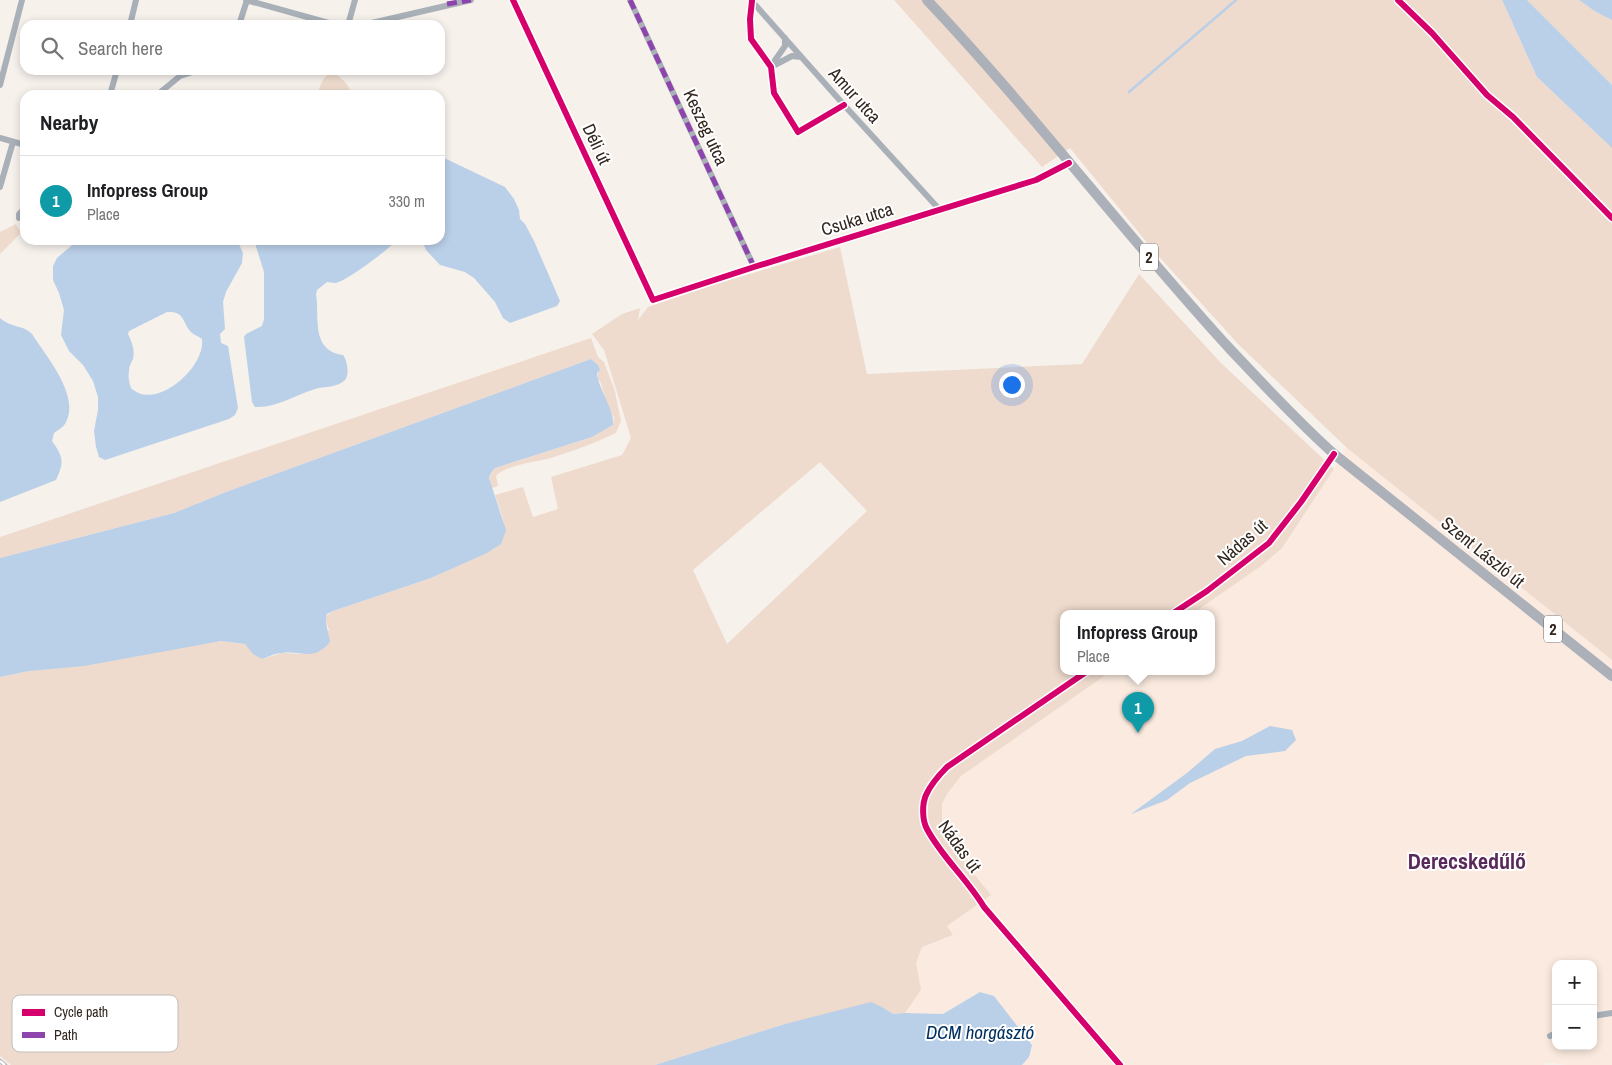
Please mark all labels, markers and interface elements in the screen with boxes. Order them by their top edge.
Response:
search box [20,20,445,75]
icon: search [38,34,66,62]
text: Search here [78,35,163,61]
street label: Amur utca [823,61,887,128]
street label: Keszeg utca [678,85,734,169]
text: Nearby [40,108,98,137]
street label: Déli út [577,119,617,169]
text: Infopress Group [87,177,208,203]
text: 1 [52,190,60,212]
text: 330 m [389,190,425,212]
street label: Csuka utca [818,196,896,242]
text: Place [87,203,120,225]
road number: 2 [1140,243,1158,270]
your location [999,372,1025,398]
street label: Szent László út [1436,511,1530,593]
street label: Nádas út [1212,513,1272,571]
popup [1060,610,1215,675]
road number: 2 [1544,616,1562,642]
text: Infopress Group [1077,619,1198,645]
text: Place [1077,645,1110,667]
pin: 1 [1122,692,1154,733]
street label: Nádas út [933,815,987,877]
district label: Derecskedűlő [1408,846,1526,876]
map controls [1552,960,1597,1050]
button: + [1552,960,1597,1005]
legend [12,995,178,1052]
text: Cycle path [54,1003,108,1021]
button: − [1552,1005,1597,1050]
water label: DCM horgásztó [926,1019,1034,1045]
text: Path [54,1026,78,1044]

